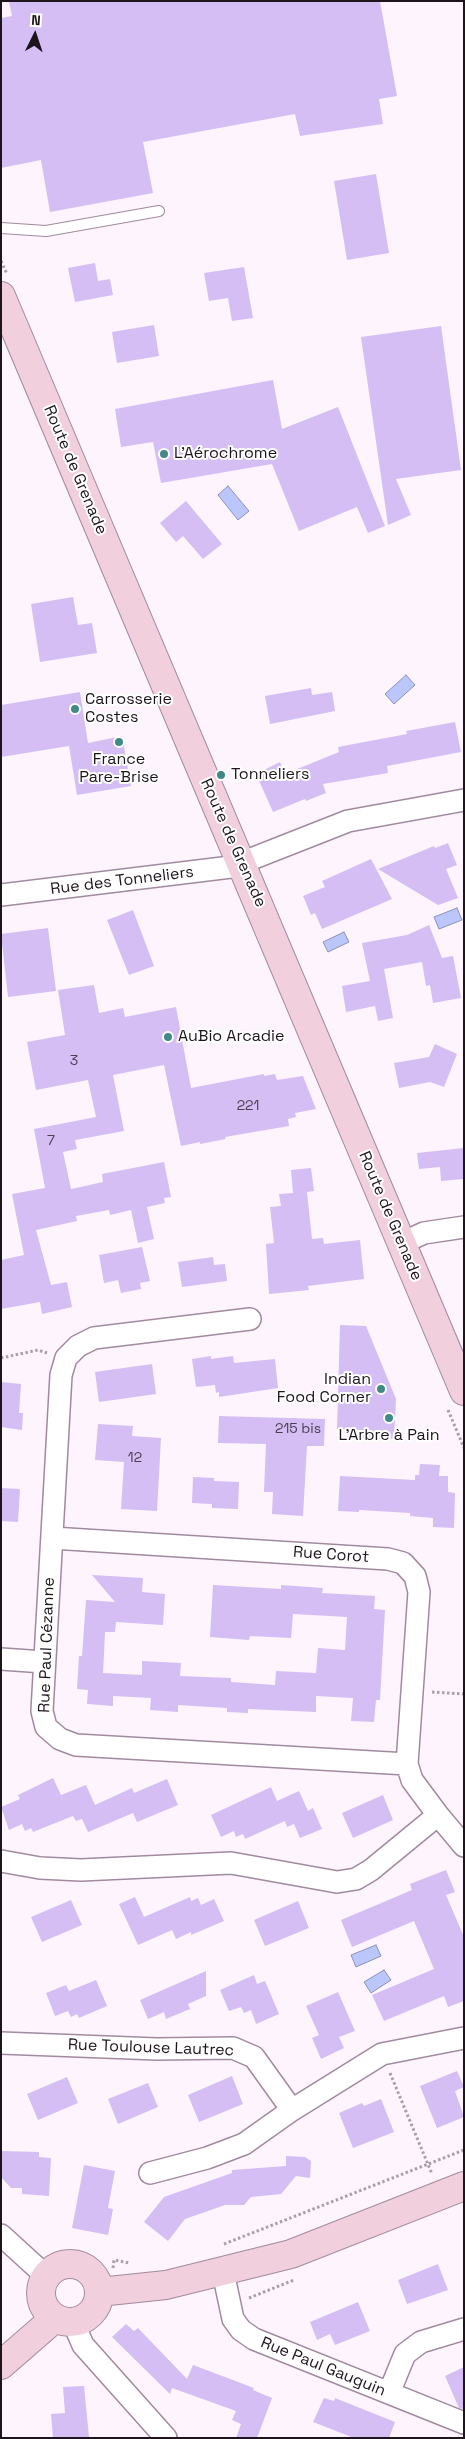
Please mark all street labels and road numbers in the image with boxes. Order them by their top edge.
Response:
street label: Route de Grenade [39,402,111,538]
street label: Route de Grenade [196,776,270,910]
street label: Rue des Tonneliers [49,863,195,899]
street label: Route de Grenade [354,1148,426,1284]
street label: Rue Corot [292,1543,370,1567]
street label: Rue Paul Cézanne [35,1577,59,1713]
street label: Rue Toulouse Lautrec [68,2036,234,2060]
street label: Rue Paul Gauguin [258,2333,388,2401]

